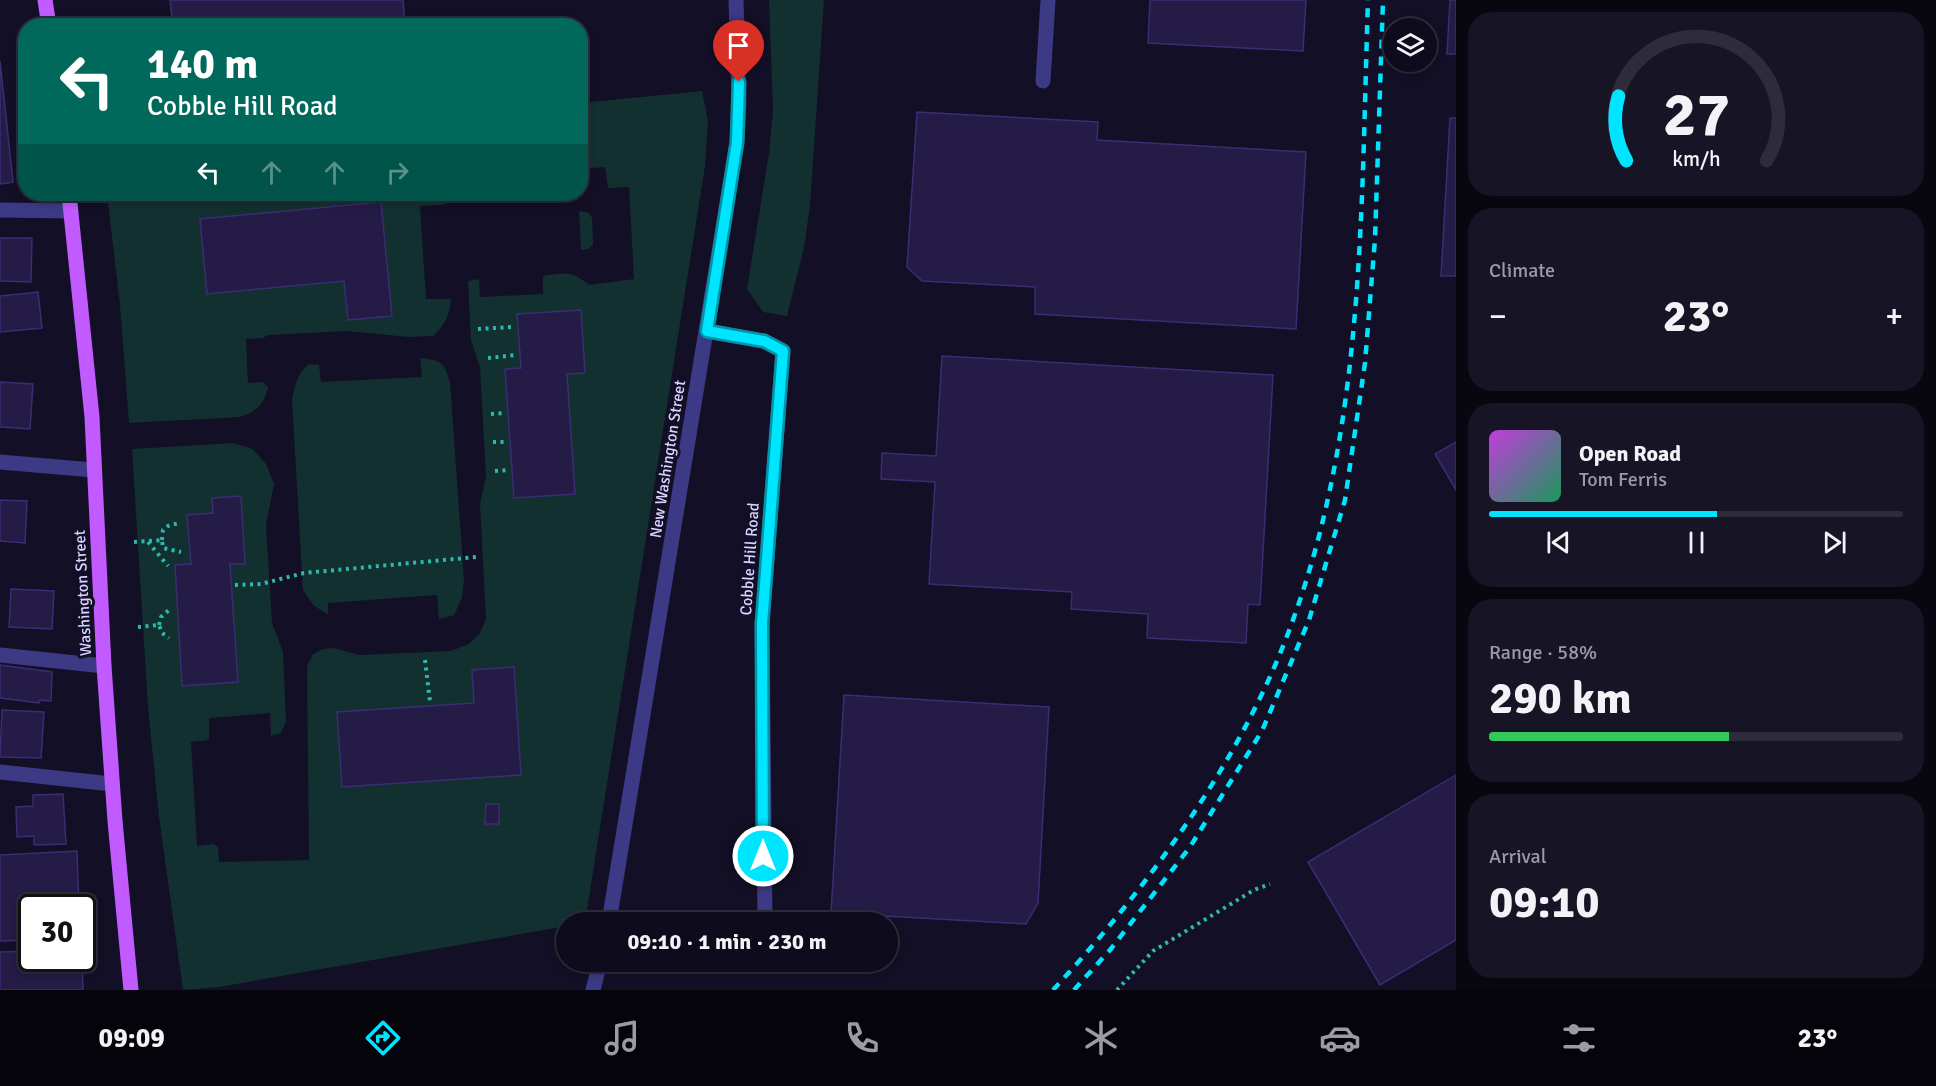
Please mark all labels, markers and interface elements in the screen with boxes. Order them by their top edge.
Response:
map controls [1383,18,1437,72]
button: layers [1383,18,1437,72]
pin [713,20,764,82]
icon: arrive [722,29,755,62]
text: 140 m [147,39,258,90]
icon: left [48,42,126,120]
text: 27 [1662,76,1730,153]
text: Cobble Hill Road [147,90,338,123]
text: km/h [1672,146,1720,172]
icon: left [192,156,225,189]
icon: ahead [255,156,288,189]
icon: ahead [318,156,351,189]
icon: right [381,156,414,189]
text: Climate [1489,258,1555,283]
text: 23° [1663,289,1729,344]
text: − [1489,296,1507,337]
text: + [1885,296,1903,337]
street label: New Washington Street [646,378,690,540]
text: Open Road [1579,440,1681,467]
text: Tom Ferris [1579,467,1667,492]
street label: Cobble Hill Road [736,502,764,616]
icon: previous [1542,526,1575,559]
icon: pause [1680,526,1713,559]
icon: next [1818,526,1851,559]
street label: Washington Street [70,529,96,656]
text: Range · 58% [1489,640,1597,665]
text: 290 km [1489,671,1632,726]
position arrow [731,824,795,888]
text: Arrival [1489,844,1547,869]
text: 09:10 [1489,875,1599,930]
speed limit sign: 30 [18,894,96,972]
text: 09:10 · 1 min · 230 m [627,928,827,955]
icon: directions [362,1017,404,1059]
icon: music [601,1017,643,1059]
icon: phone [841,1017,883,1059]
icon: climate [1080,1017,1122,1059]
icon: car [1319,1017,1361,1059]
icon: filters [1558,1017,1600,1059]
text: 09:09 [99,1022,165,1055]
text: 23° [1797,1022,1837,1055]

